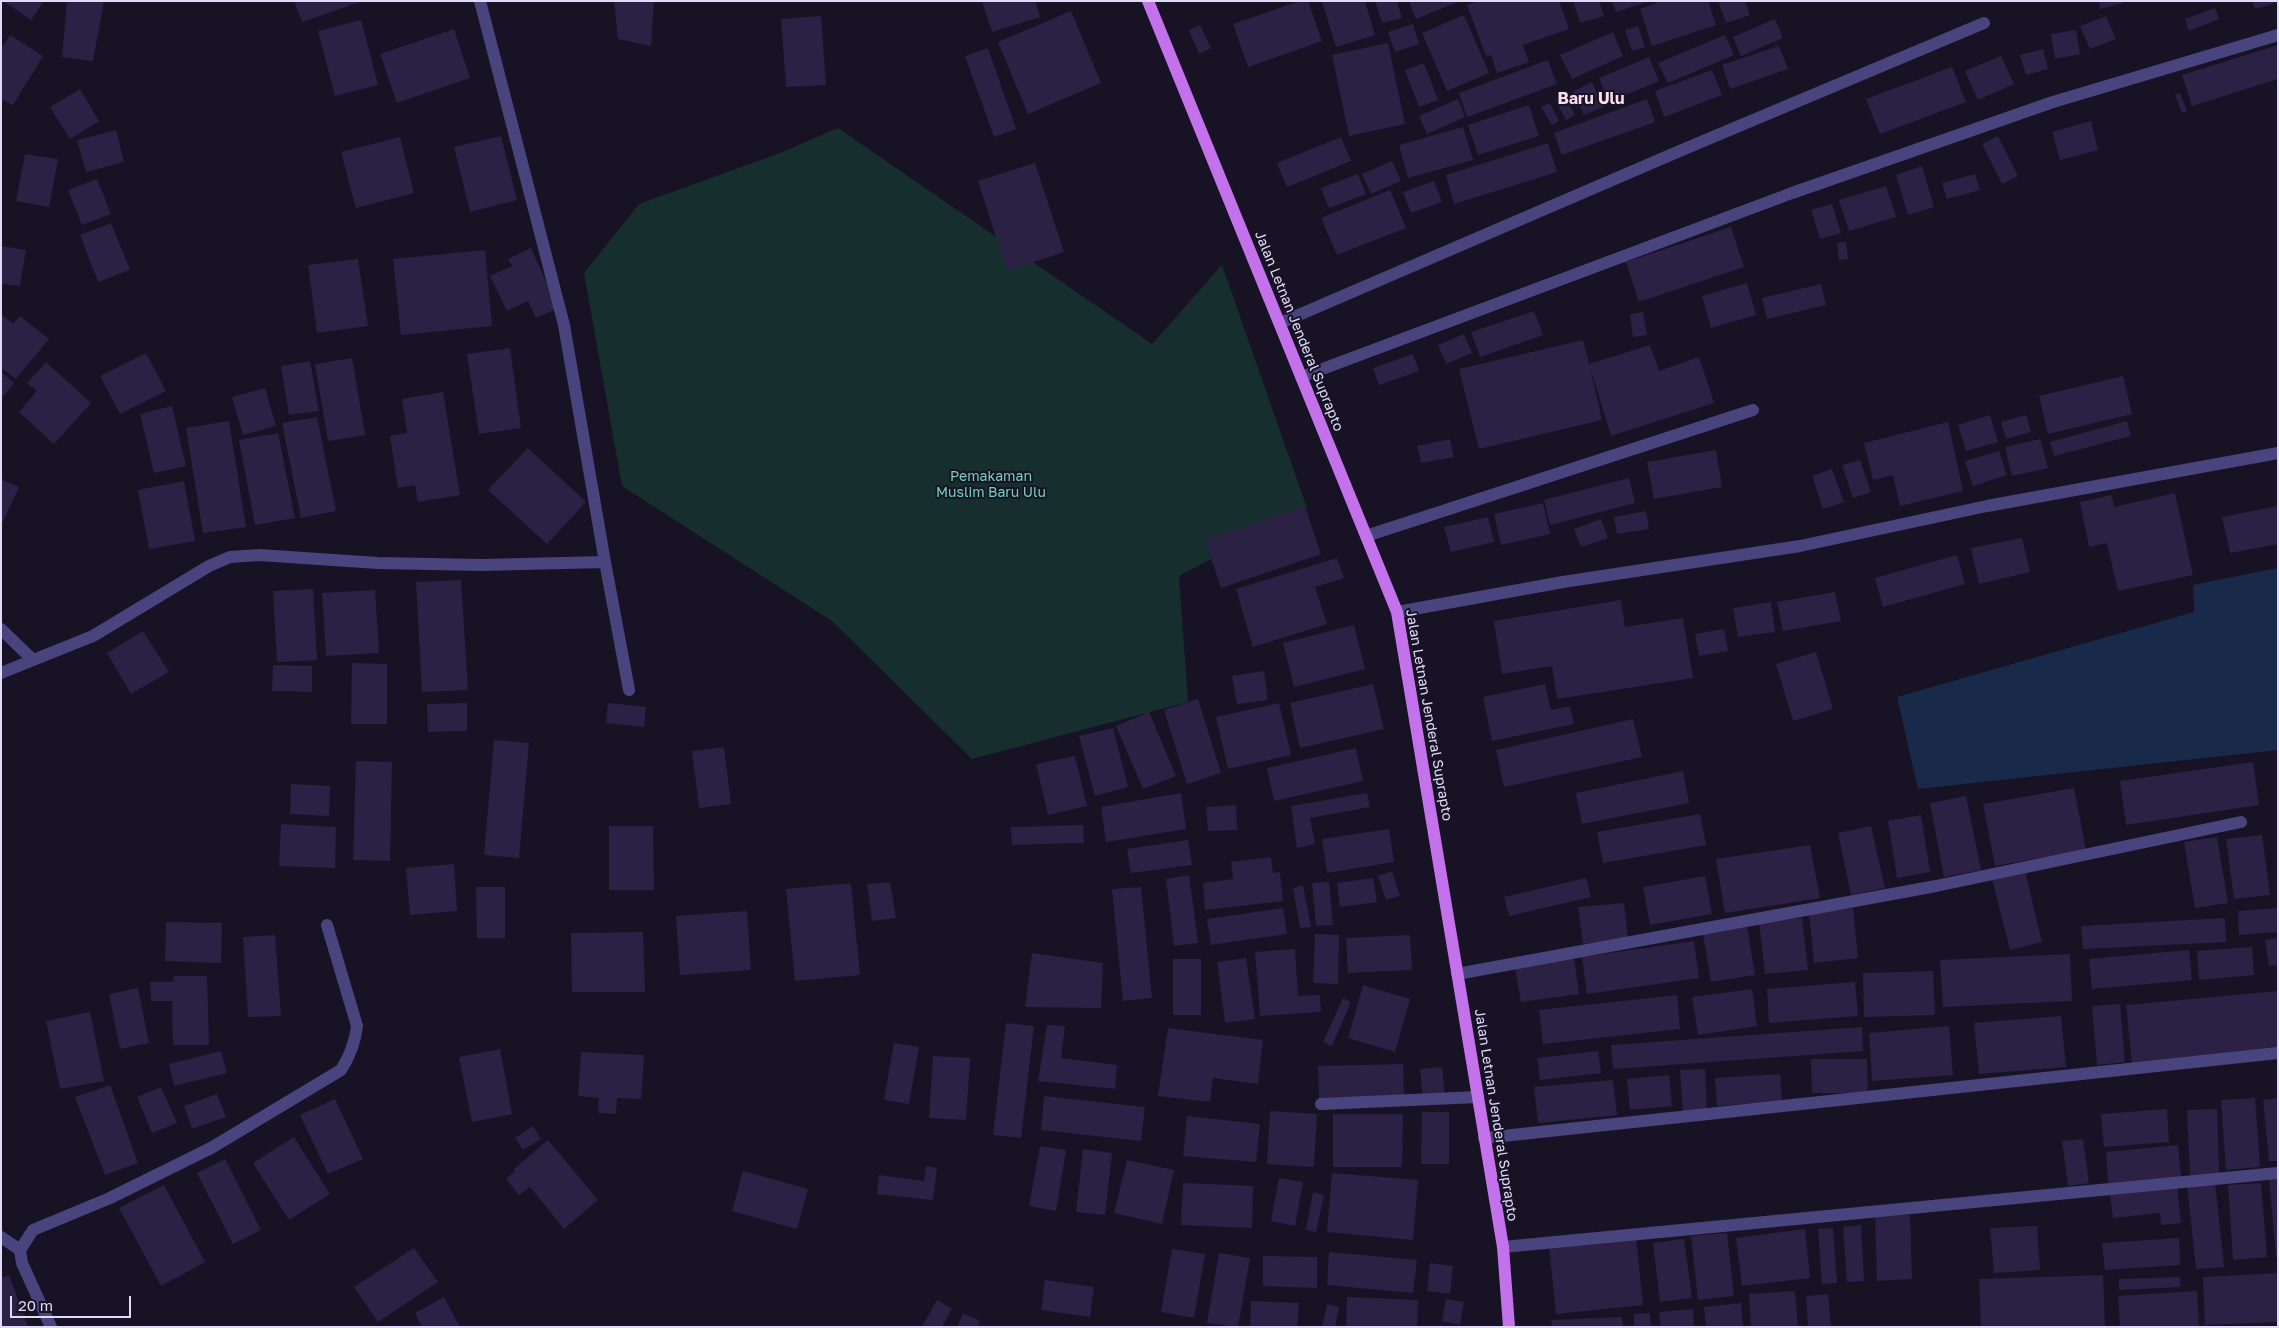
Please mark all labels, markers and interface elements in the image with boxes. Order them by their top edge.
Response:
district label: Baru Ulu [1558,89,1624,109]
street label: Jalan Letnan Jenderal Suprapto [1251,228,1347,434]
park label: Pemakaman Muslim Baru Ulu [936,469,1046,502]
street label: Jalan Letnan Jenderal Suprapto [1402,608,1456,822]
street label: Jalan Letnan Jenderal Suprapto [1471,1008,1521,1222]
scale bar [12,1286,134,1318]
text: 20 m [18,1296,53,1314]

